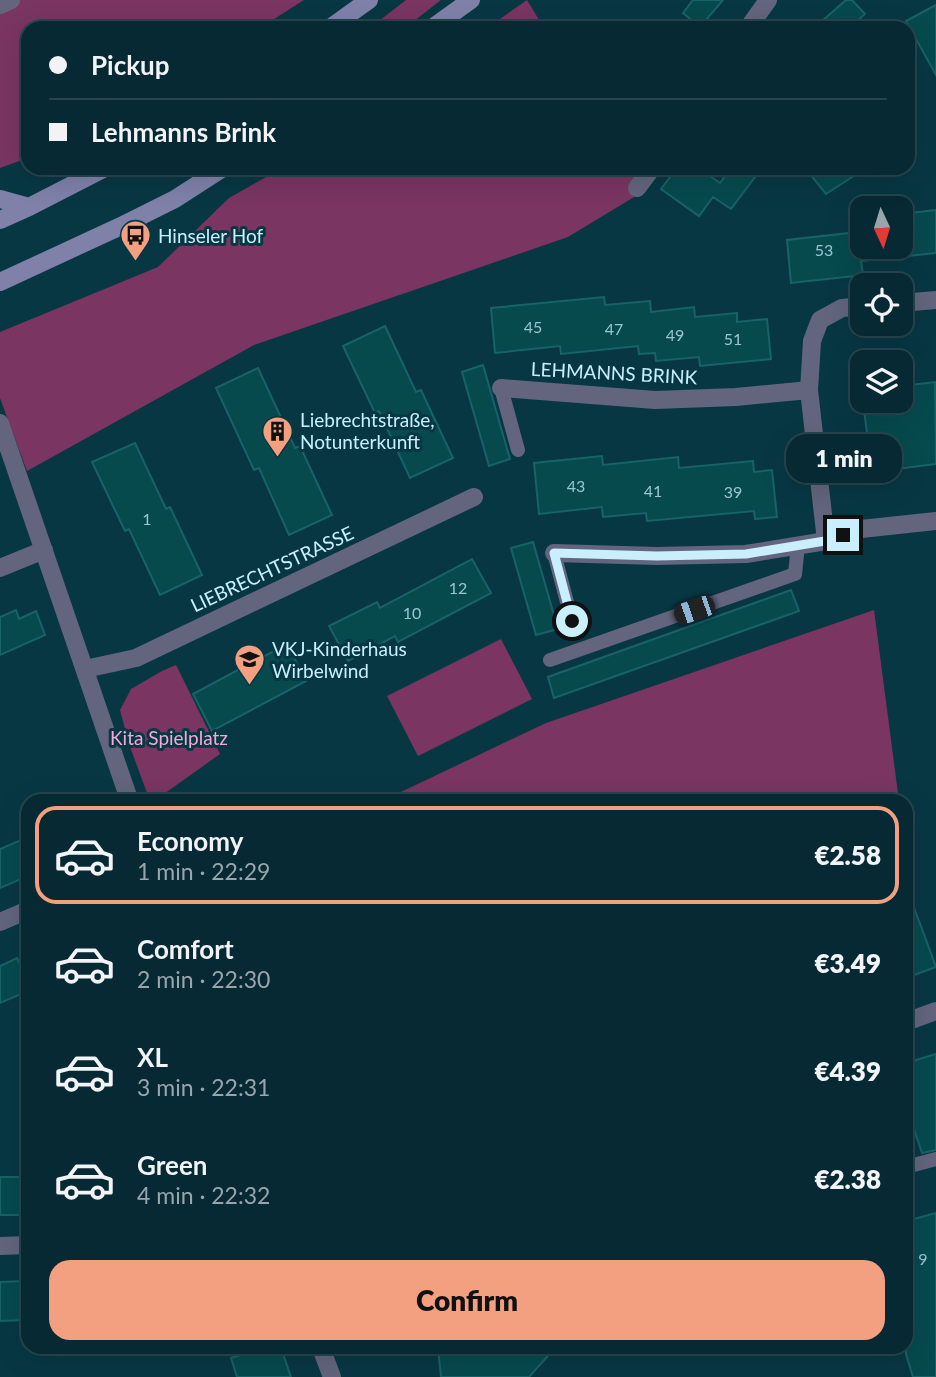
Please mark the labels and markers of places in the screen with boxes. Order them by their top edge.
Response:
bus stop icon: Hinseler Hof [118,219,152,263]
place label: Hinseler Hof [158,224,263,247]
place label: Liebrechtstraße, Notunterkunft [300,408,435,453]
building icon: Liebrechtstraße, Notunterkunft [260,414,294,458]
place label: VKJ-Kinderhaus Wirbelwind [272,637,407,682]
school or university icon: VKJ-Kinderhaus Wirbelwind [232,643,266,687]

